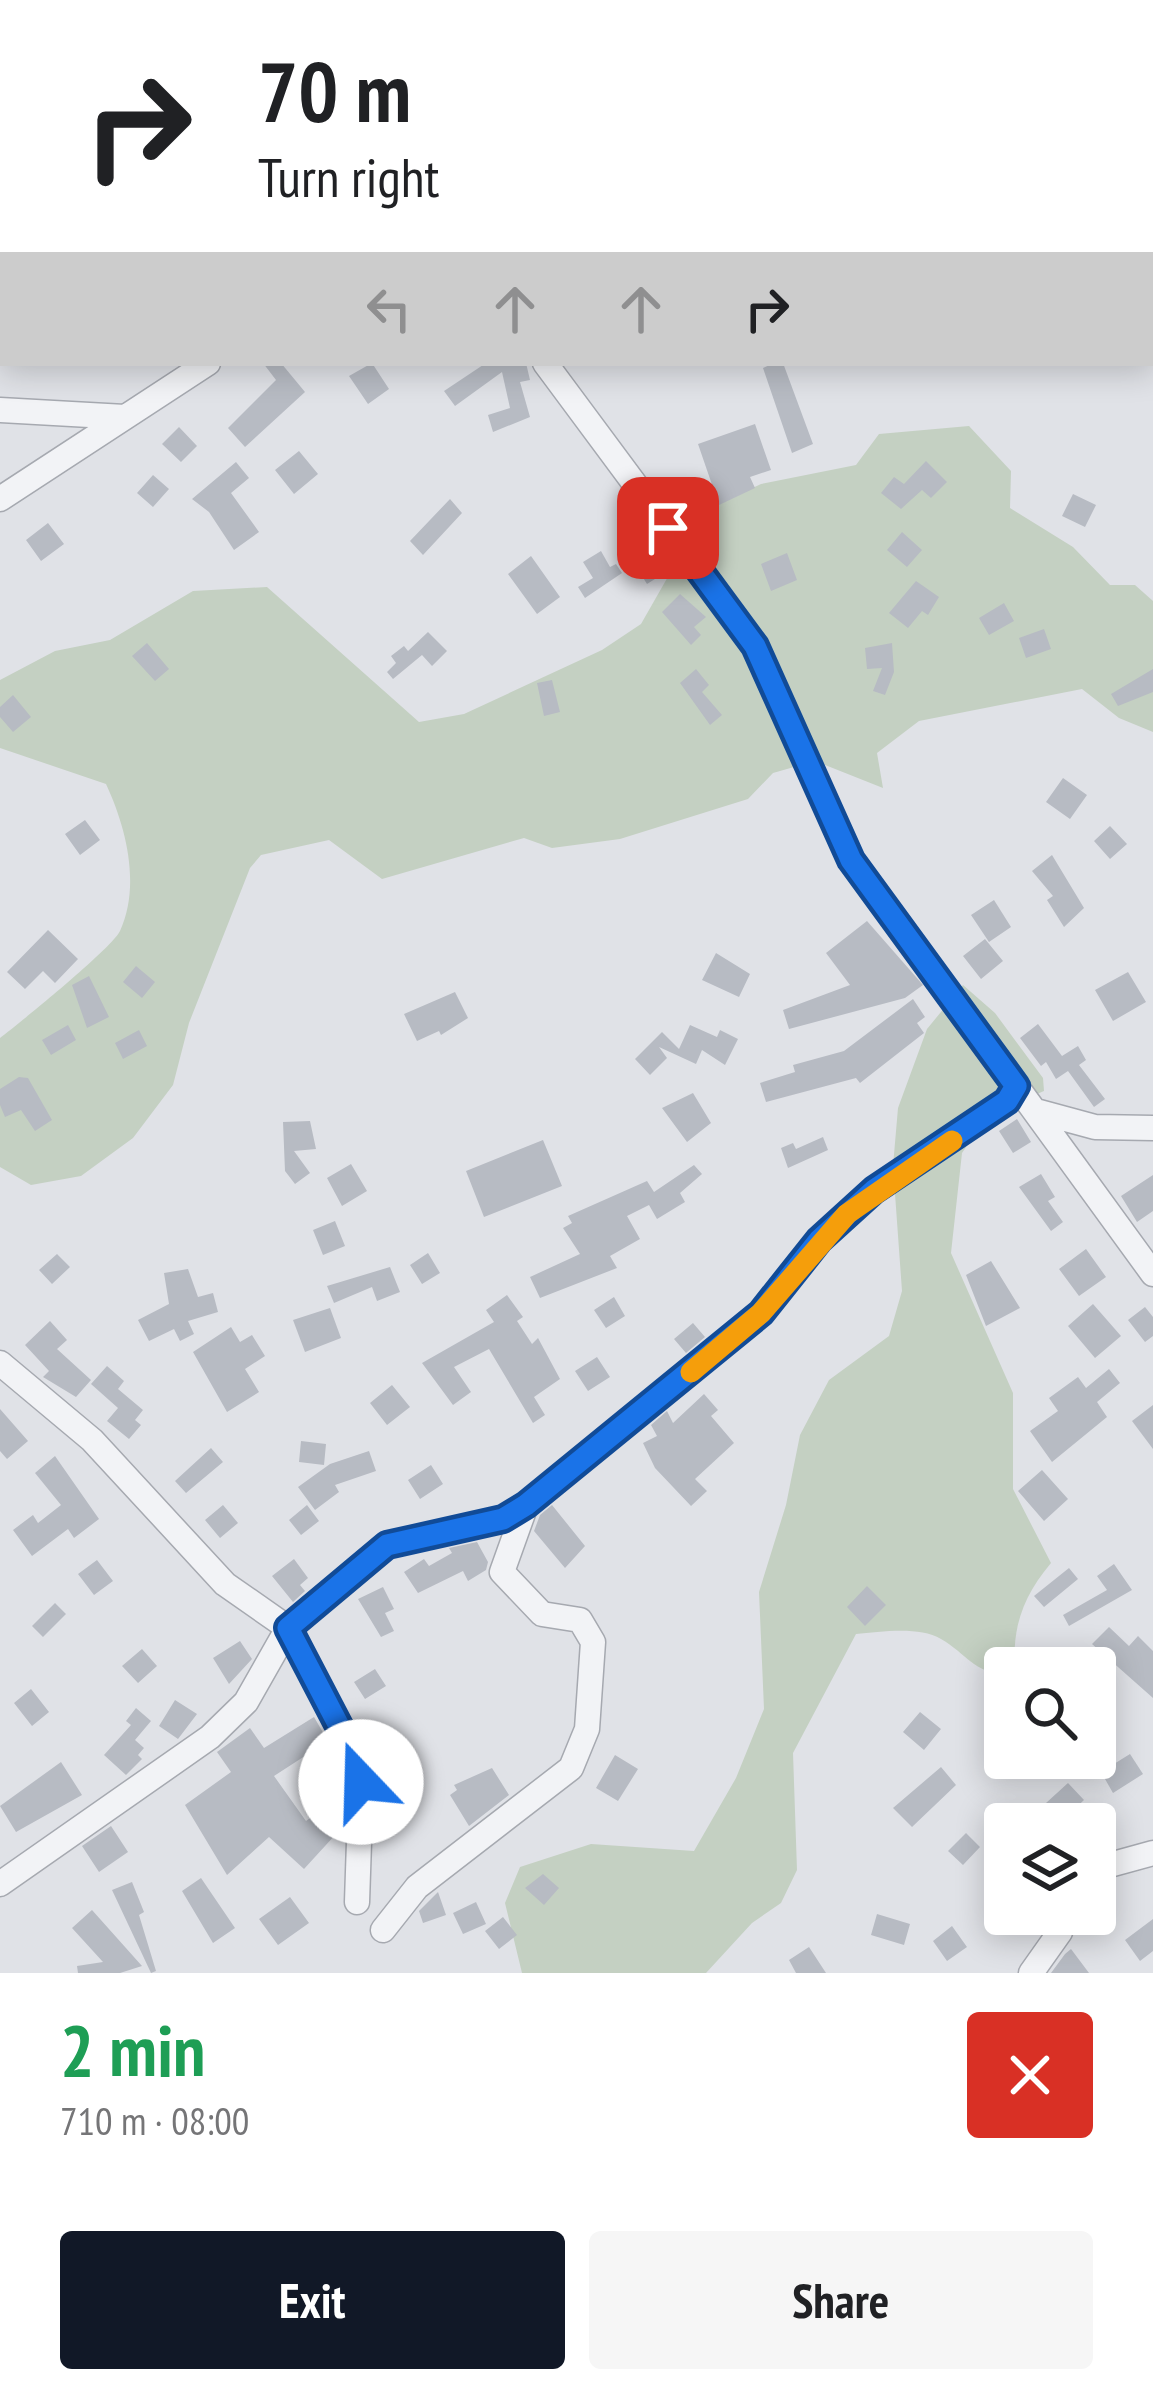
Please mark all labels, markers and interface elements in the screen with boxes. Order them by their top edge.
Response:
text: 70 m [258,36,411,145]
icon: right [60,48,216,204]
text: Turn right [258,142,439,212]
icon: left [356,276,422,342]
icon: ahead [482,276,548,342]
icon: ahead [608,276,674,342]
icon: right [734,276,800,342]
pin [617,477,719,579]
icon: arrive [635,495,701,561]
map controls [984,1647,1116,1935]
button: search [984,1647,1116,1779]
position arrow [298,1719,424,1845]
button: layers [984,1803,1116,1935]
text: 2 min [60,2003,205,2096]
button: close [967,2012,1093,2138]
text: 710 m · 08:00 [60,2095,249,2146]
button: Exit [60,2231,565,2369]
button: Share [589,2231,1093,2369]

